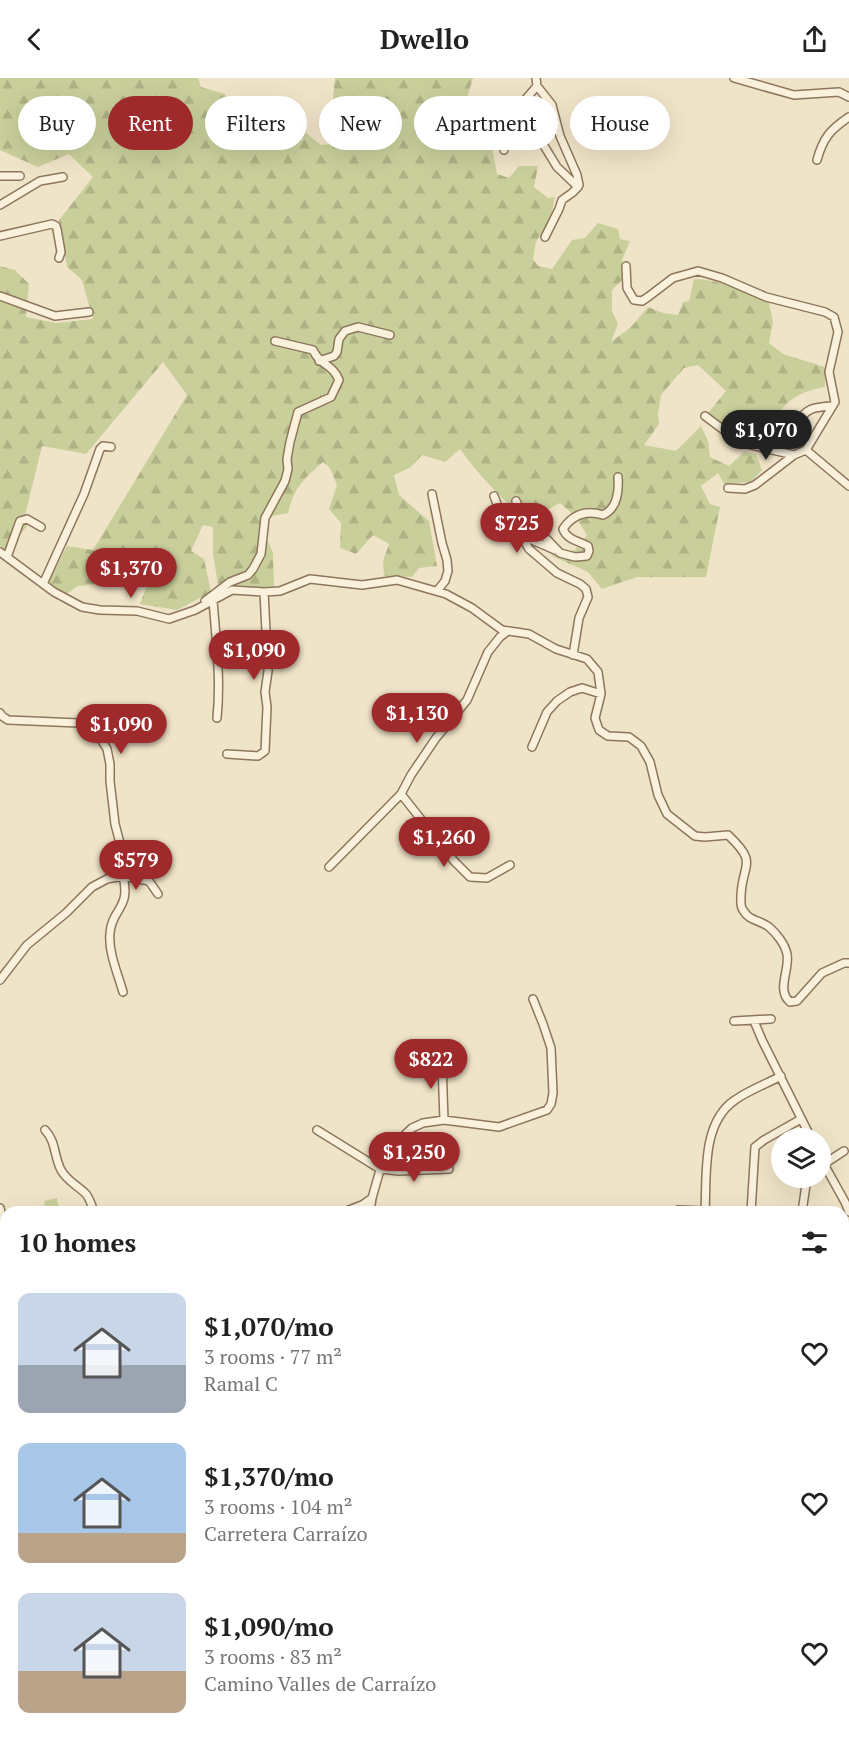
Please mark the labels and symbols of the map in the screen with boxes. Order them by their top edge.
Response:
pin: $1,070 [717,410,815,461]
pin: $725 [481,503,553,554]
pin: $1,370 [82,548,180,599]
pin: $1,090 [205,630,303,681]
pin: $1,130 [368,693,466,744]
pin: $1,090 [72,704,170,755]
pin: $1,260 [395,817,493,868]
pin: $579 [100,840,172,891]
pin: $822 [395,1039,467,1090]
pin: $1,250 [365,1132,463,1183]

